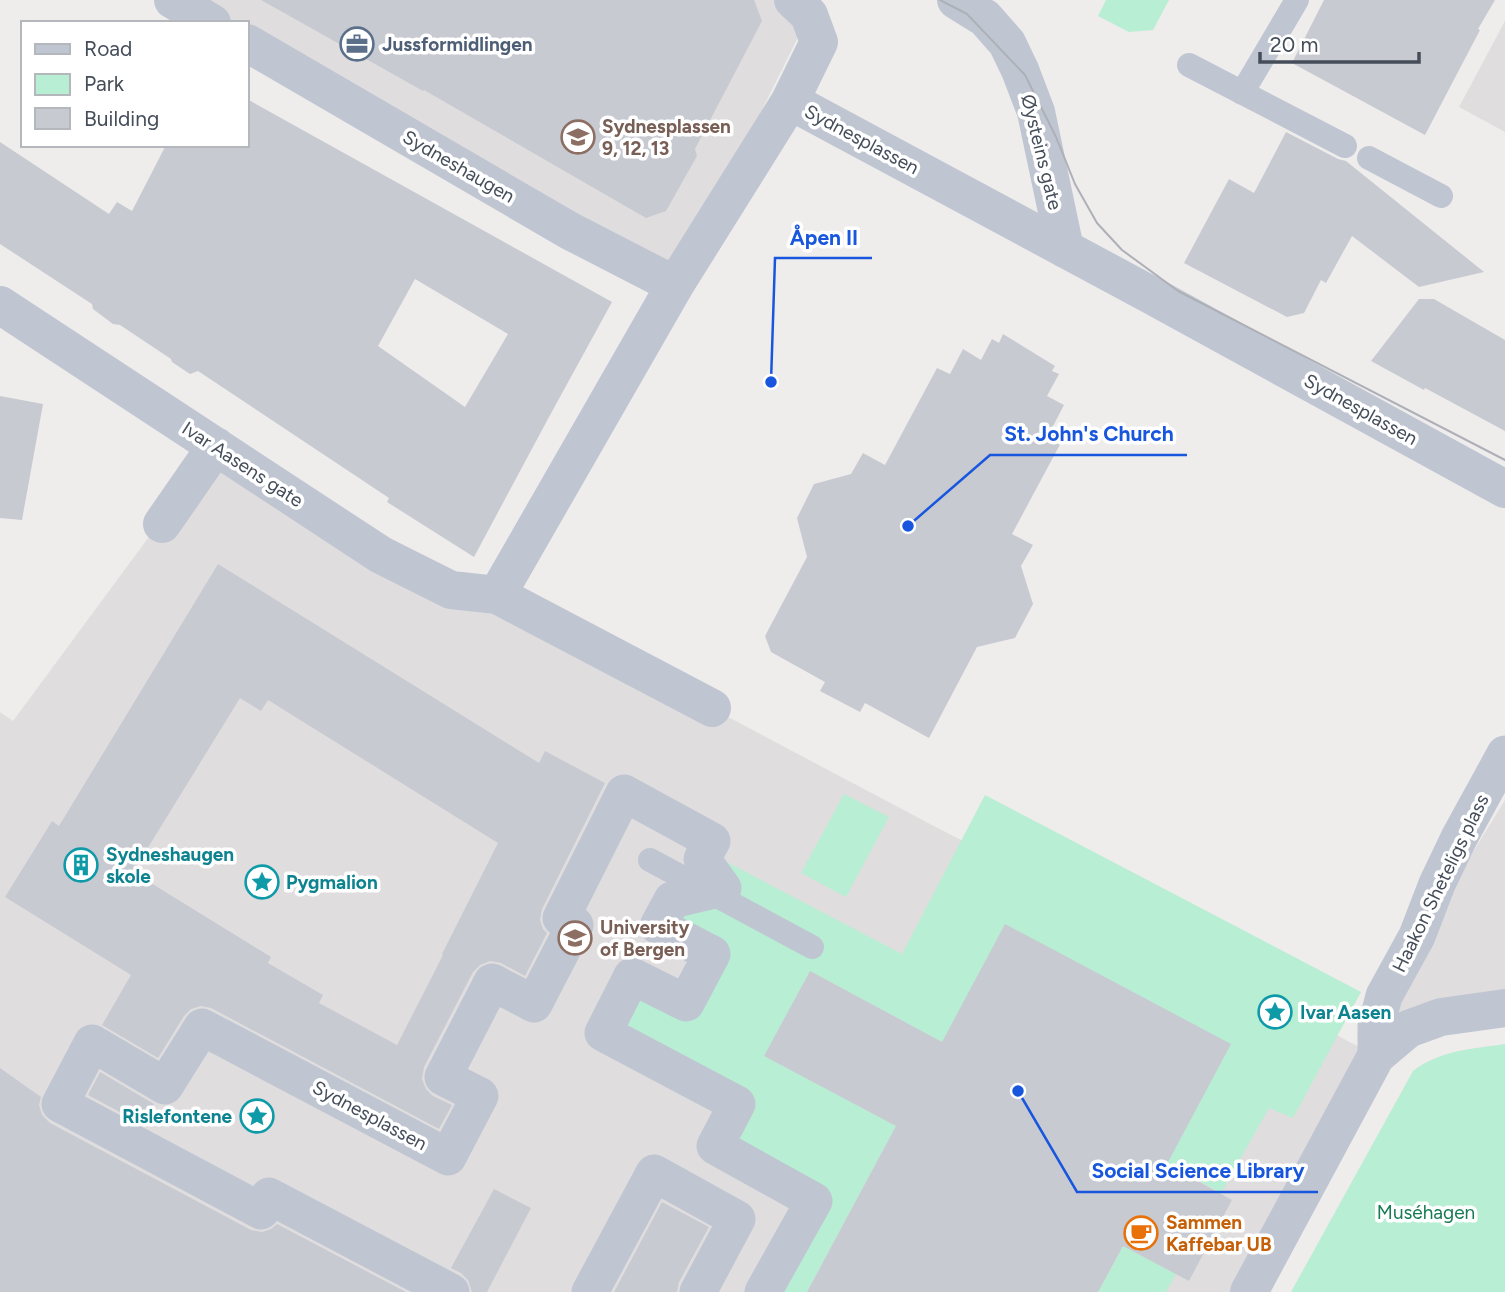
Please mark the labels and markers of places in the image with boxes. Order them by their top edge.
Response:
office icon: Jussformidlingen [338,25,376,63]
place label: Jussformidlingen [382,33,532,56]
place label: Sydnesplassen 9, 12, 13 [602,115,731,160]
school or university icon: Sydnesplassen 9, 12, 13 [559,118,597,156]
callout: Åpen II [775,216,872,258]
callout: St. John's Church [990,413,1187,455]
place label: Sydneshaugen skole [106,843,234,888]
building icon: Sydneshaugen skole [62,846,100,884]
place icon: Pygmalion [243,863,281,901]
place label: Pygmalion [286,871,378,894]
place label: University of Bergen [600,916,690,961]
school or university icon: University of Bergen [556,919,594,957]
place icon: Ivar Aasen [1256,993,1294,1031]
place label: Ivar Aasen [1300,1001,1391,1024]
place icon: Rislefontene [238,1097,276,1135]
place label: Rislefontene [122,1105,232,1128]
callout: Social Science Library [1077,1150,1318,1192]
place label: Sammen Kaffebar UB [1166,1211,1272,1256]
cafe icon: Sammen Kaffebar UB [1122,1214,1160,1252]

